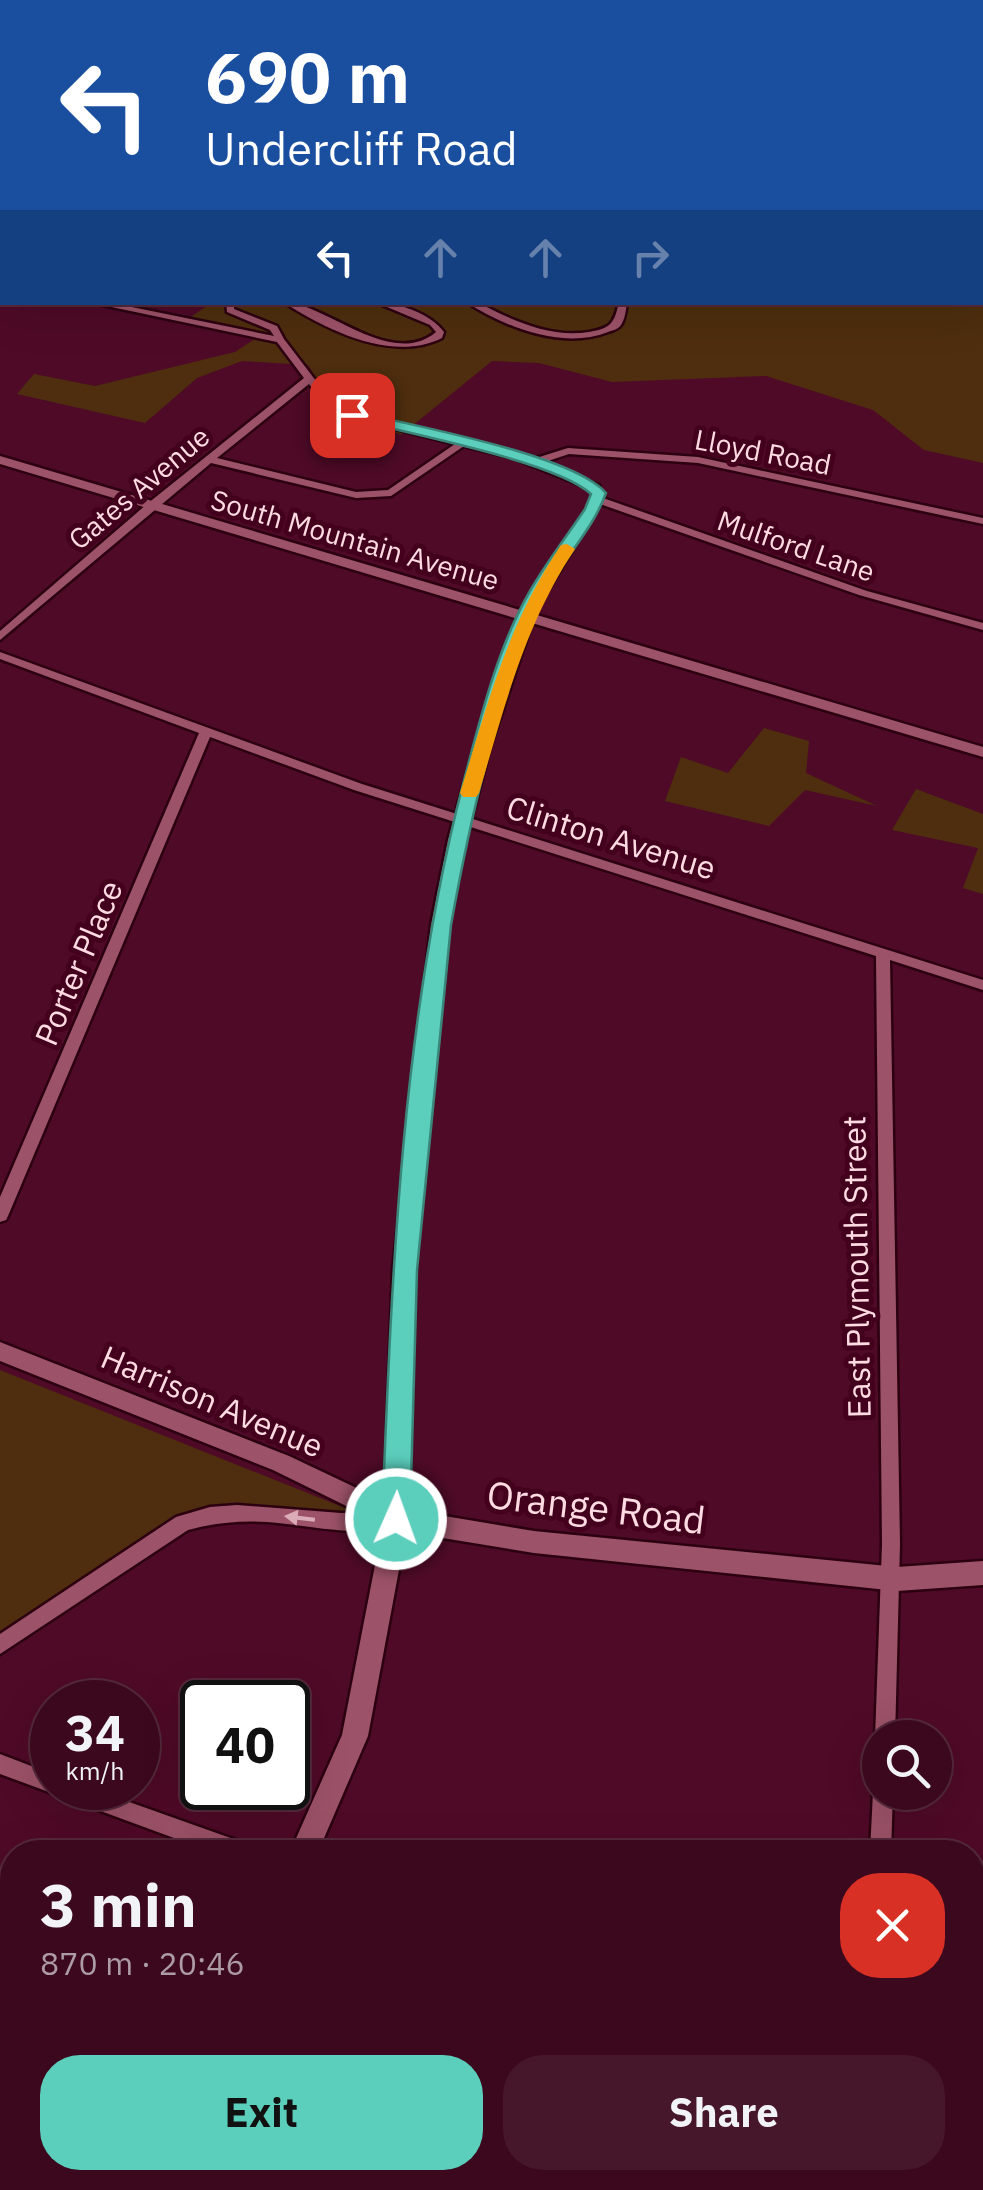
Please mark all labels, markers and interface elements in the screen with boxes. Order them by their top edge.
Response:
text: 690 m [205,31,410,122]
icon: left [40,40,170,170]
text: Undercliff Road [205,119,518,177]
icon: left [308,230,363,285]
icon: ahead [413,230,468,285]
icon: ahead [518,230,573,285]
icon: right [623,230,678,285]
pin [310,373,395,458]
icon: arrive [325,388,380,443]
street label: Gates Avenue [60,418,217,557]
street label: Lloyd Road [692,420,834,483]
street label: South Mountain Avenue [207,481,504,598]
street label: Mulford Lane [713,501,880,590]
street label: Clinton Avenue [502,785,721,889]
street label: Porter Place [25,874,132,1051]
street label: East Plymouth Street [832,1115,880,1419]
street label: Harrison Avenue [95,1335,330,1467]
position arrow [344,1467,448,1571]
street label: Orange Road [484,1469,708,1544]
one-way arrow [283,1510,315,1526]
speed limit sign: 40 [180,1680,310,1810]
text: 34 [65,1700,125,1765]
map controls [862,1720,952,1810]
button: search [862,1720,952,1810]
text: km/h [66,1754,124,1787]
text: 3 min [40,1865,197,1944]
button: close [840,1873,945,1978]
text: 870 m · 20:46 [40,1942,245,1984]
button: Exit [40,2055,483,2170]
button: Share [503,2055,945,2170]

